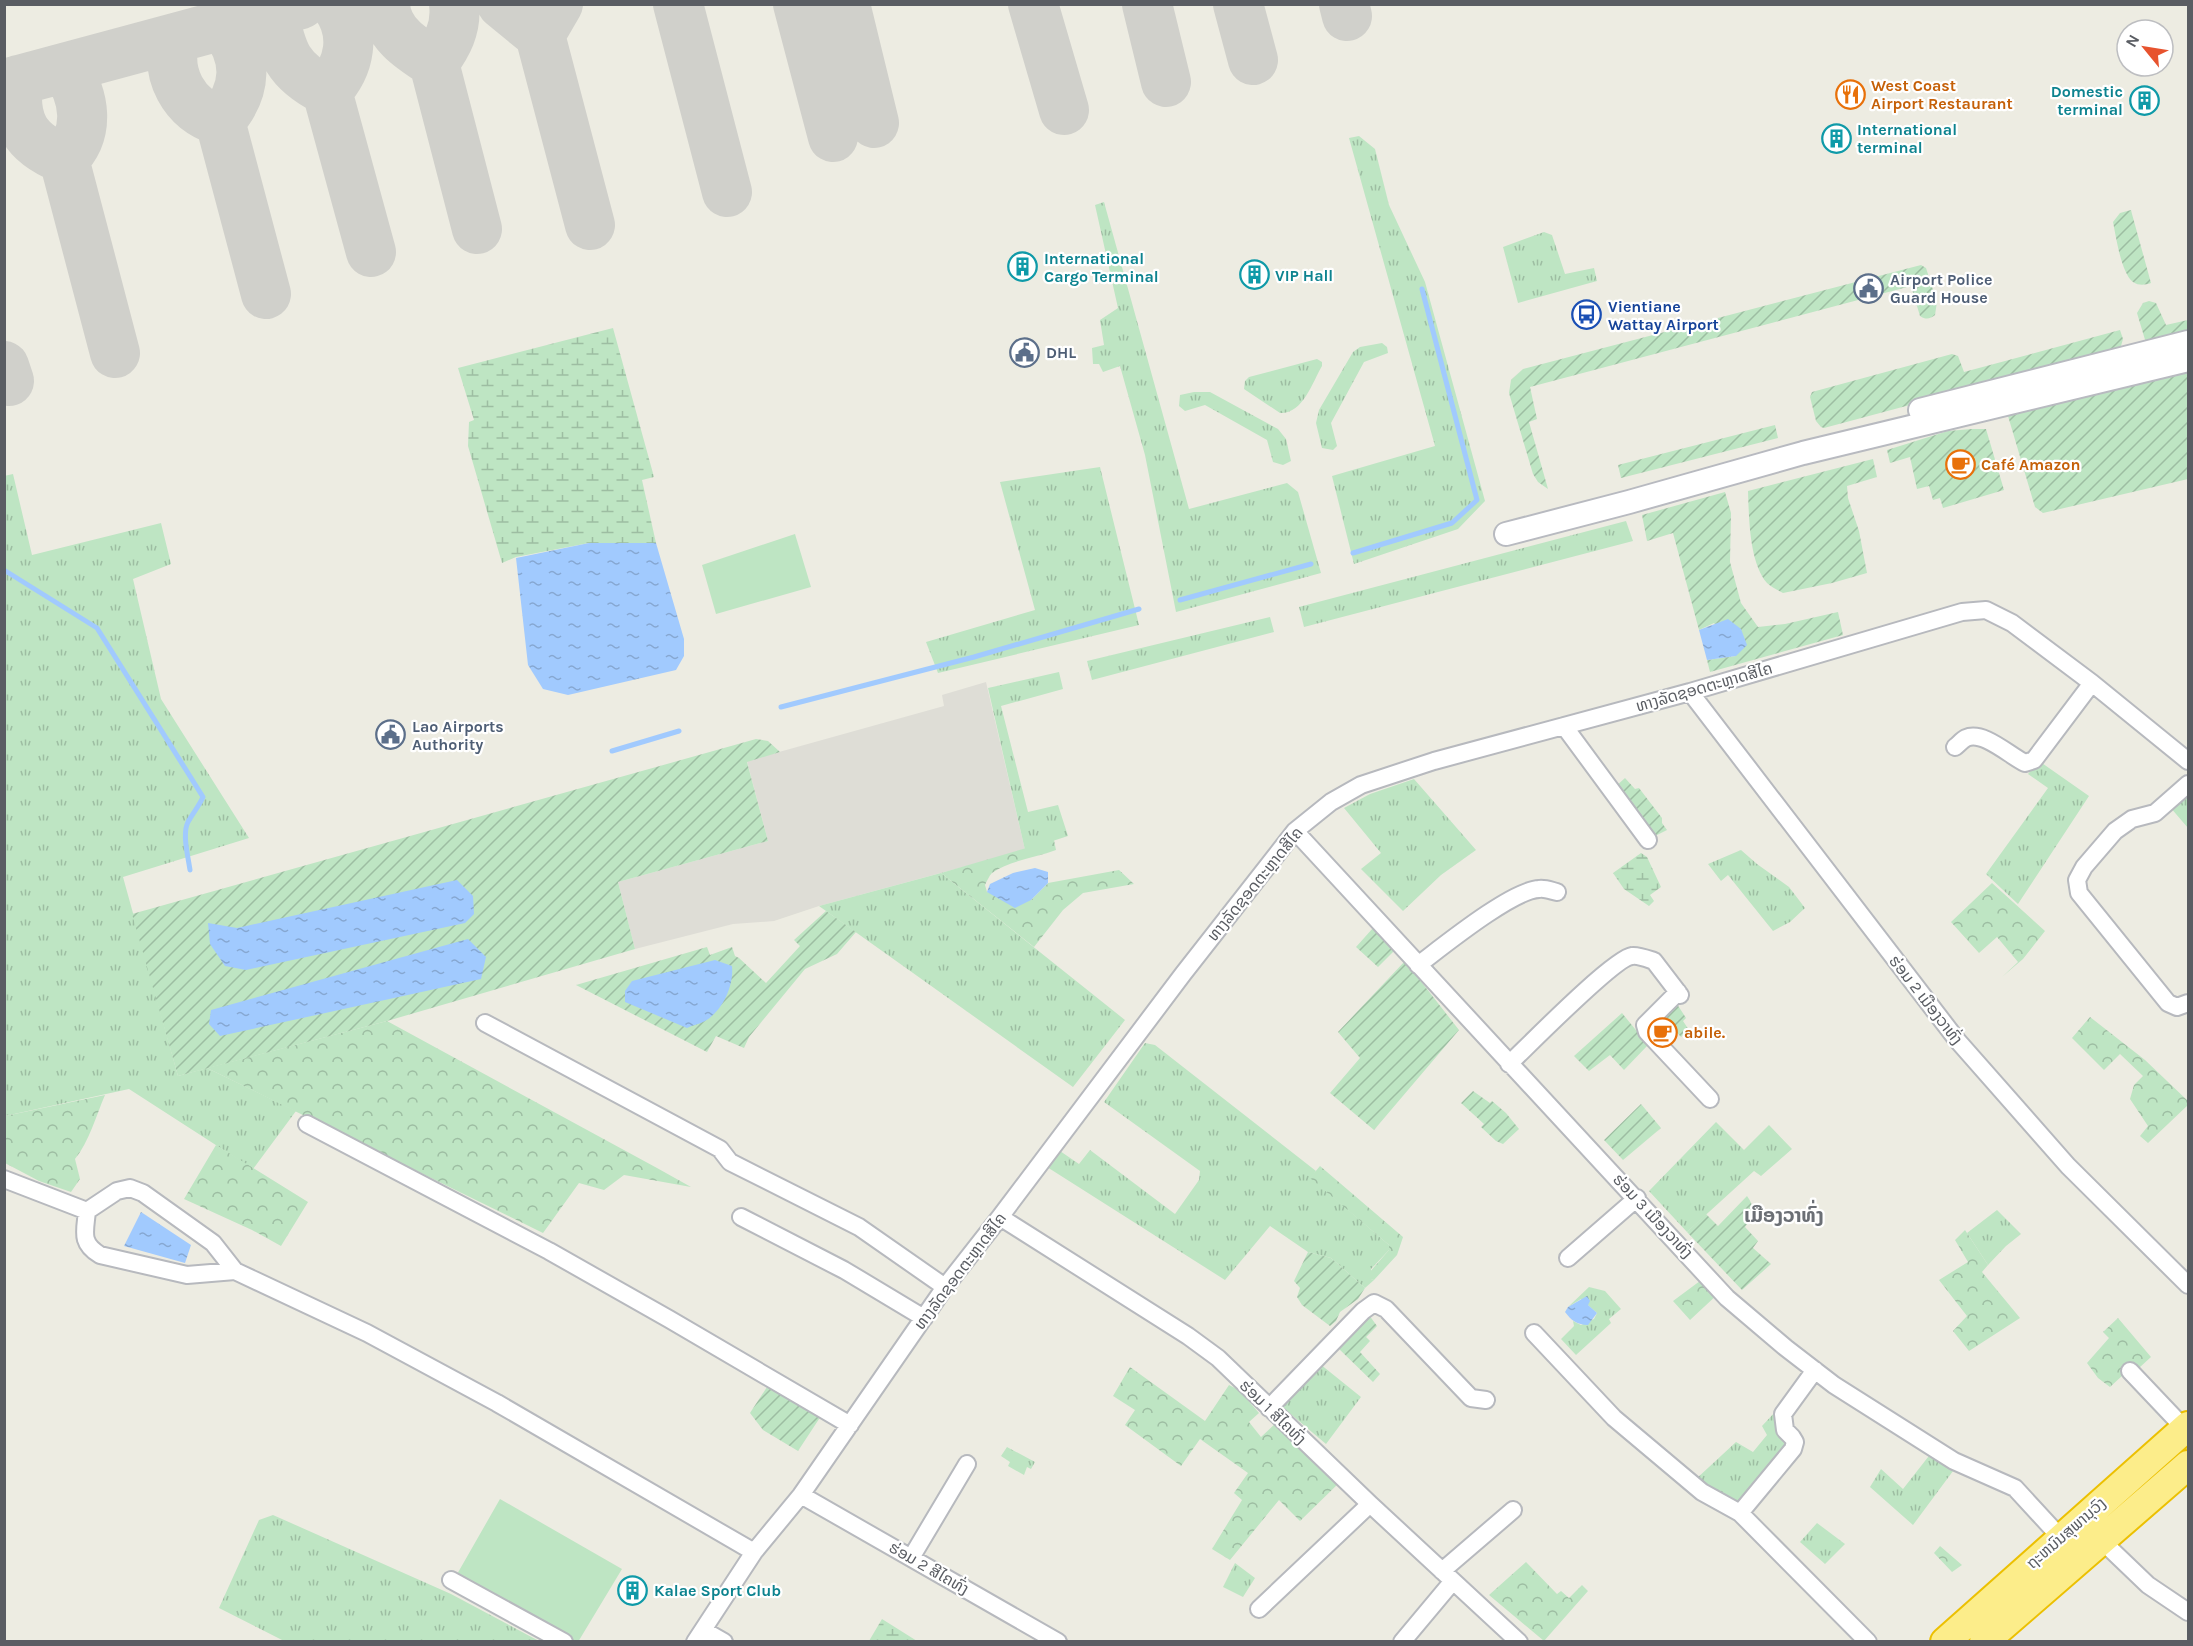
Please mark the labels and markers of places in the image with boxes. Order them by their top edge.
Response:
place label: West Coast Airport Restaurant [1871,76,2013,113]
restaurant icon: West Coast Airport Restaurant [1834,78,1866,110]
place label: Domestic terminal [2051,82,2123,119]
building icon: Domestic terminal [2128,84,2160,116]
place label: International terminal [1857,120,1957,157]
building icon: International terminal [1820,122,1852,154]
place label: International Cargo Terminal [1044,249,1159,286]
building icon: International Cargo Terminal [1007,251,1039,283]
building icon: VIP Hall [1238,259,1270,291]
place label: VIP Hall [1275,266,1333,285]
place label: Airport Police Guard House [1890,270,1992,307]
public building icon: Airport Police Guard House [1853,272,1885,304]
place label: Vientiane Wattay Airport [1608,297,1719,334]
bus stop icon: Vientiane Wattay Airport [1571,299,1603,331]
public building icon: DHL [1009,336,1041,368]
place label: DHL [1046,343,1076,362]
cafe icon: Café Amazon [1944,448,1976,480]
place label: Café Amazon [1981,455,2080,474]
place label: Lao Airports Authority [412,717,504,754]
public building icon: Lao Airports Authority [375,719,407,751]
cafe icon: abile. [1647,1016,1679,1048]
place label: abile. [1684,1023,1726,1042]
building icon: Kalae Sport Club [617,1574,649,1606]
place label: Kalae Sport Club [654,1581,781,1600]

